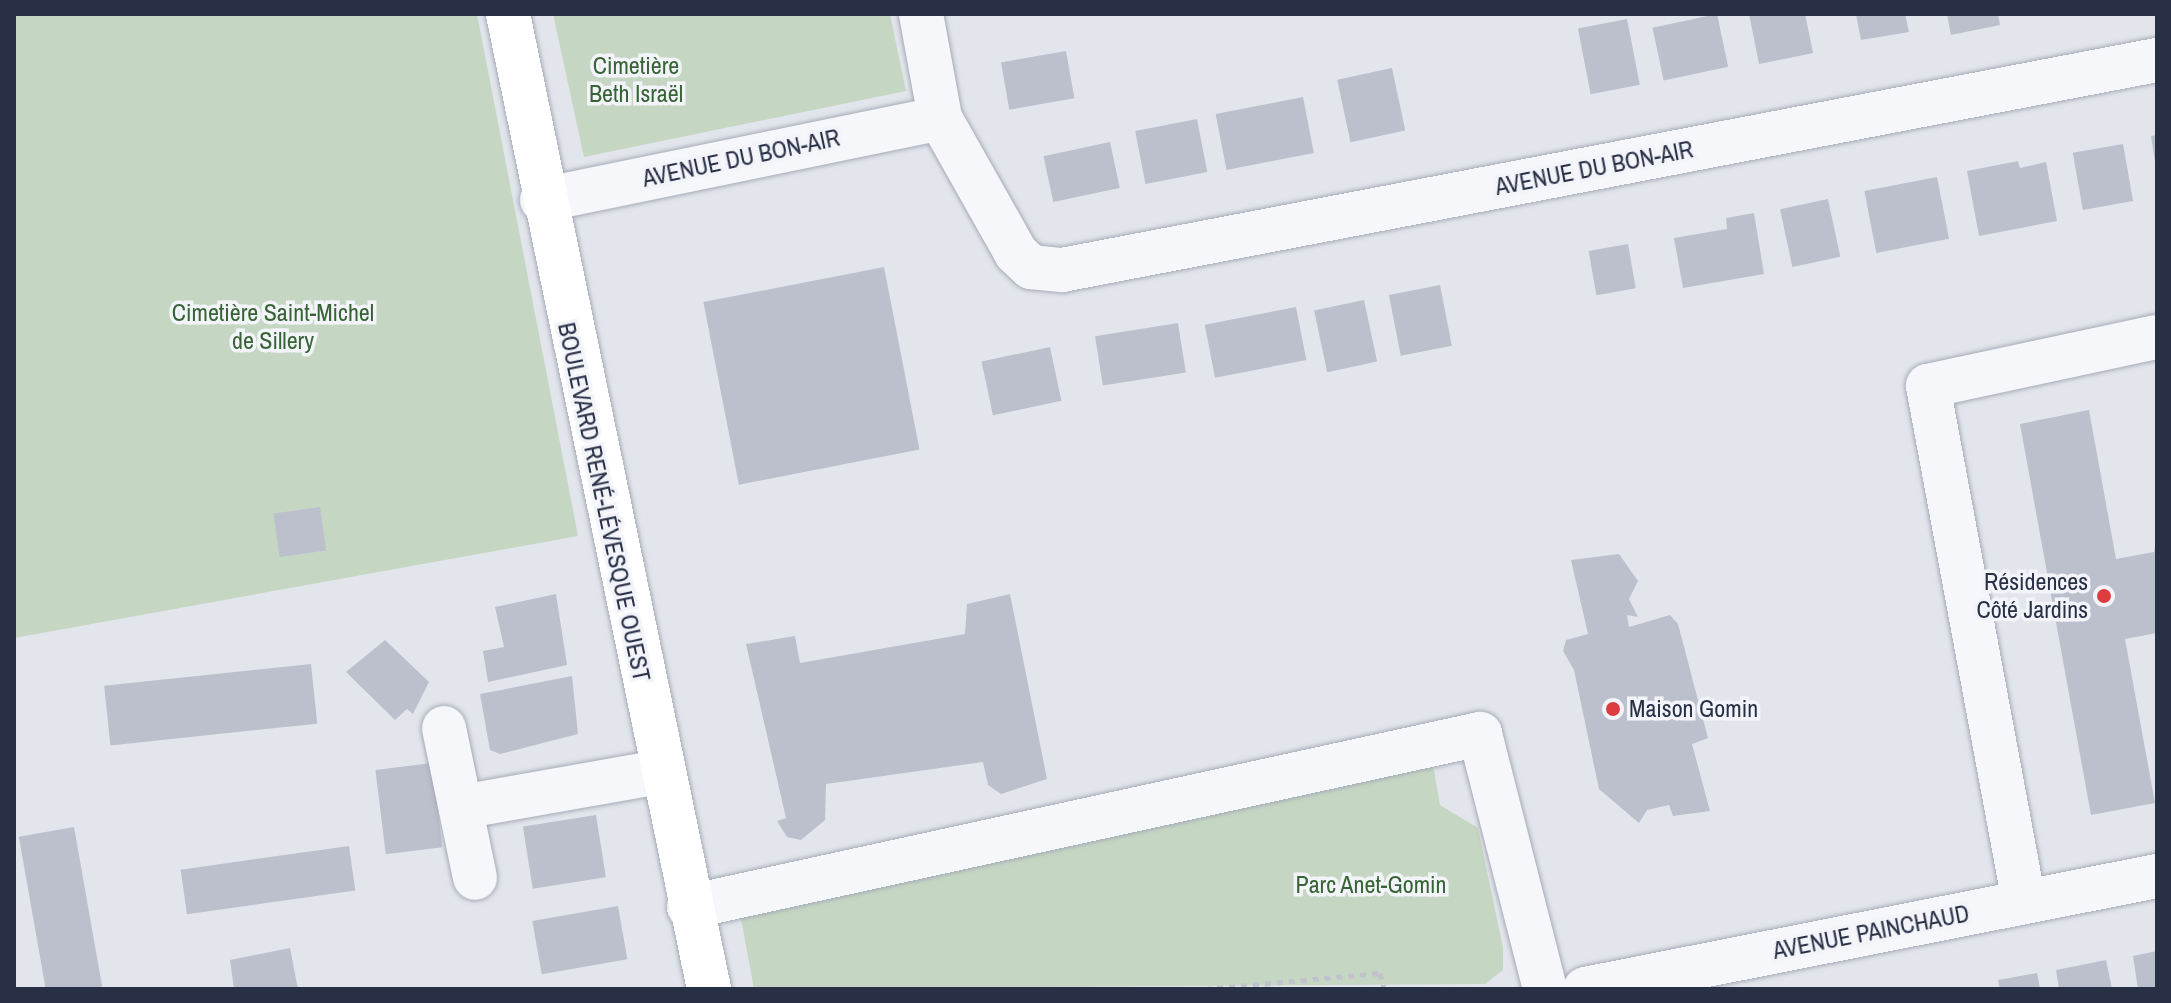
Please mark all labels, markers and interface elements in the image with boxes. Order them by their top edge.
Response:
park label: Cimetière Beth Israël [589,52,683,108]
street label: AVENUE DU BON-AIR [640,123,842,193]
street label: AVENUE DU BON-AIR [1493,135,1695,201]
park label: Cimetière Saint-Michel de Sillery [172,299,374,355]
street label: BOULEVARD RENÉ-LÉVESQUE OUEST [552,320,656,684]
place label: Résidences Côté Jardins [1976,568,2088,624]
marker: Résidences Côté Jardins [2095,587,2113,605]
place label: Maison Gomin [1629,695,1758,723]
marker: Maison Gomin [1604,700,1622,718]
park label: Parc Anet-Gomin [1295,871,1447,899]
street label: AVENUE PAINCHAUD [1770,899,1972,965]

